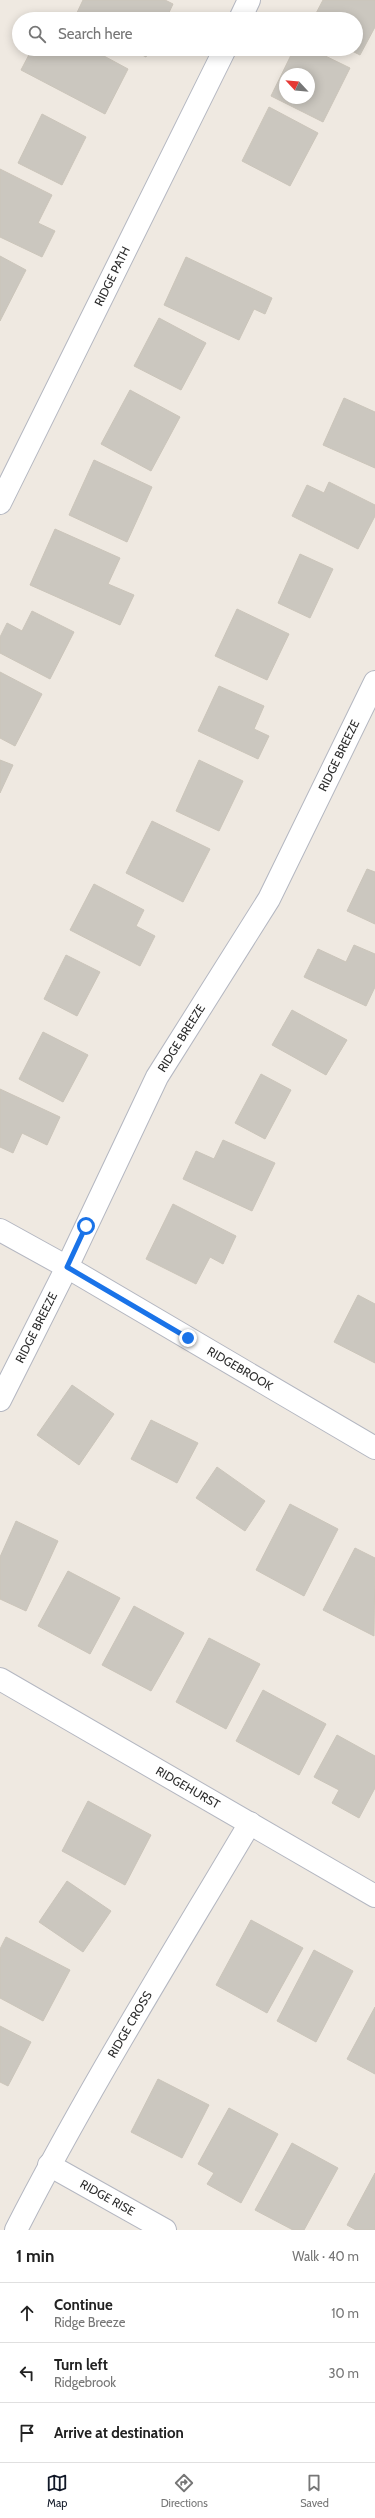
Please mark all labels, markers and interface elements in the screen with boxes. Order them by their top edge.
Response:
search box [12,12,363,56]
icon: search [26,23,48,45]
text: Search here [58,25,133,43]
north arrow [279,68,315,104]
street label: RIDGE PATH [91,244,133,308]
street label: RIDGE BREEZE [315,717,362,794]
street label: RIDGE BREEZE [154,1001,208,1075]
route start [77,1217,95,1235]
street label: RIDGE BREEZE [12,1289,60,1365]
route end [179,1329,197,1347]
street label: RIDGEBROOK [205,1343,276,1393]
street label: RIDGEHURST [153,1763,223,1812]
street label: RIDGE CROSS [104,1988,155,2060]
street label: RIDGE RISE [78,2176,138,2219]
text: 1 min [16,2246,54,2266]
text: Walk · 40 m [292,2248,359,2264]
text: Continue [54,2296,113,2314]
icon: ahead [16,2302,38,2324]
text: 10 m [331,2305,359,2321]
text: Ridge Breeze [54,2314,125,2330]
text: Turn left [54,2356,108,2374]
icon: left [16,2362,38,2384]
text: 30 m [329,2365,359,2381]
text: Ridgebrook [54,2374,116,2390]
icon: arrive [16,2422,38,2444]
text: Arrive at destination [54,2424,184,2442]
tab: Map [46,2472,68,2510]
tab: Directions [161,2472,208,2510]
tab: Saved [300,2472,329,2510]

